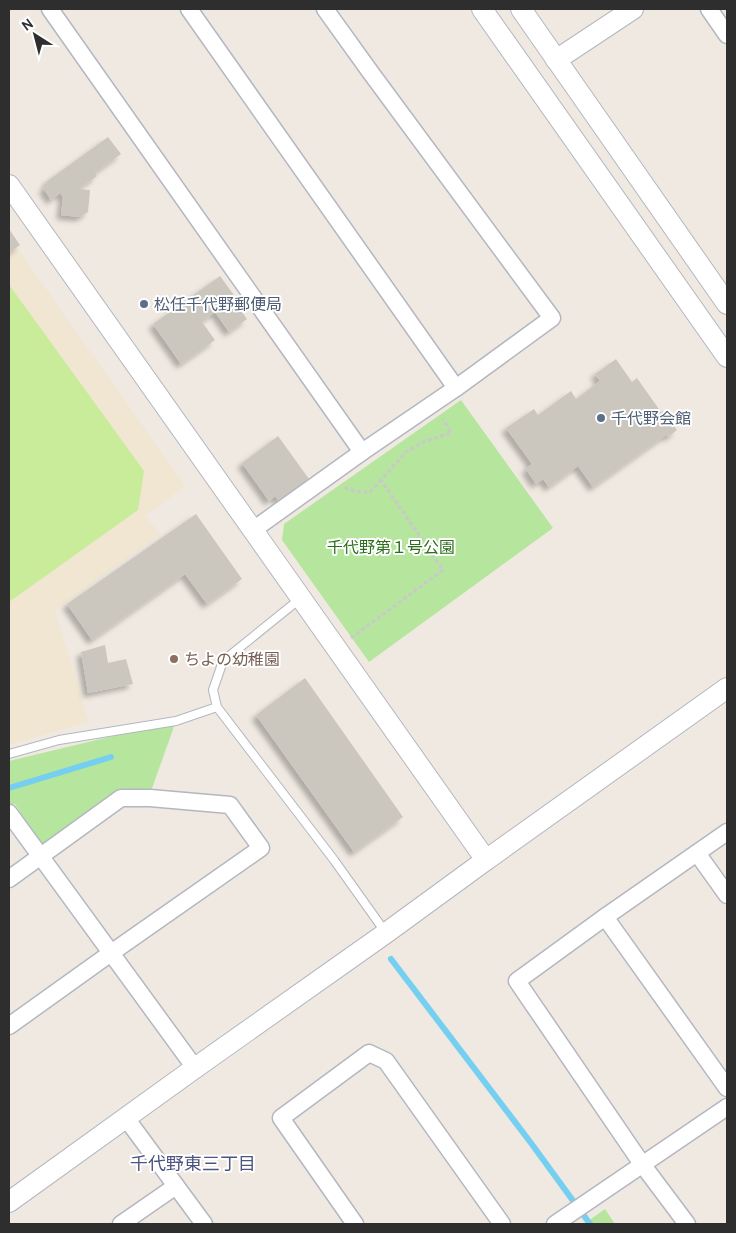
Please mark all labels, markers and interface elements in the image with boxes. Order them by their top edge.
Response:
north arrow [10,10,60,60]
text: N [18,14,37,35]
place label: 松任千代野郵便局 [154,295,282,314]
marker: 松任千代野郵便局 [138,298,150,310]
place label: 千代野会館 [611,409,691,428]
marker: 千代野会館 [595,412,607,424]
park label: 千代野第１号公園 [327,538,455,557]
place label: ちよの幼稚園 [184,650,280,669]
marker: ちよの幼稚園 [168,653,180,665]
district label: 千代野東三丁目 [130,1153,256,1175]

